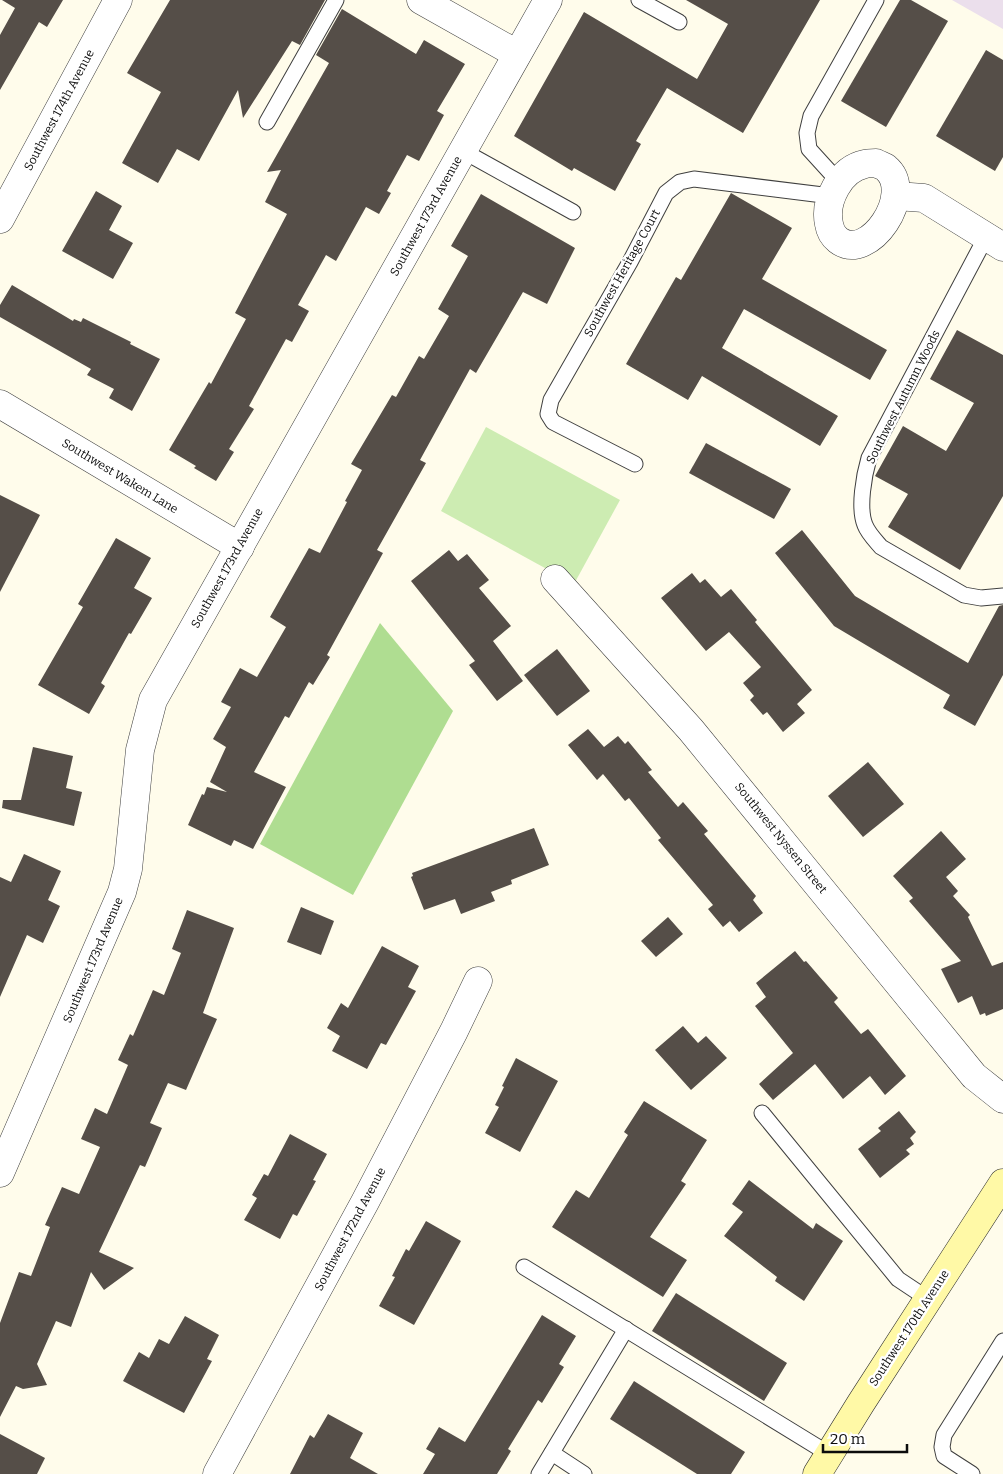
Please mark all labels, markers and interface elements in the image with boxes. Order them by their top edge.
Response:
street label: Southwest 174th Avenue [21,47,97,173]
street label: Southwest 173rd Avenue [387,154,465,278]
street label: Southwest Heritage Court [581,206,663,339]
street label: Southwest Autumn Woods [863,328,943,466]
street label: Southwest Wakem Lane [59,436,181,516]
street label: Southwest 173rd Avenue [188,506,266,630]
street label: Southwest Nyssen Street [732,780,830,897]
street label: Southwest 173rd Avenue [60,895,126,1025]
street label: Southwest 172nd Avenue [311,1165,389,1293]
street label: Southwest 170th Avenue [866,1267,952,1389]
scale bar [823,1422,907,1454]
text: 20 m [830,1430,866,1448]

